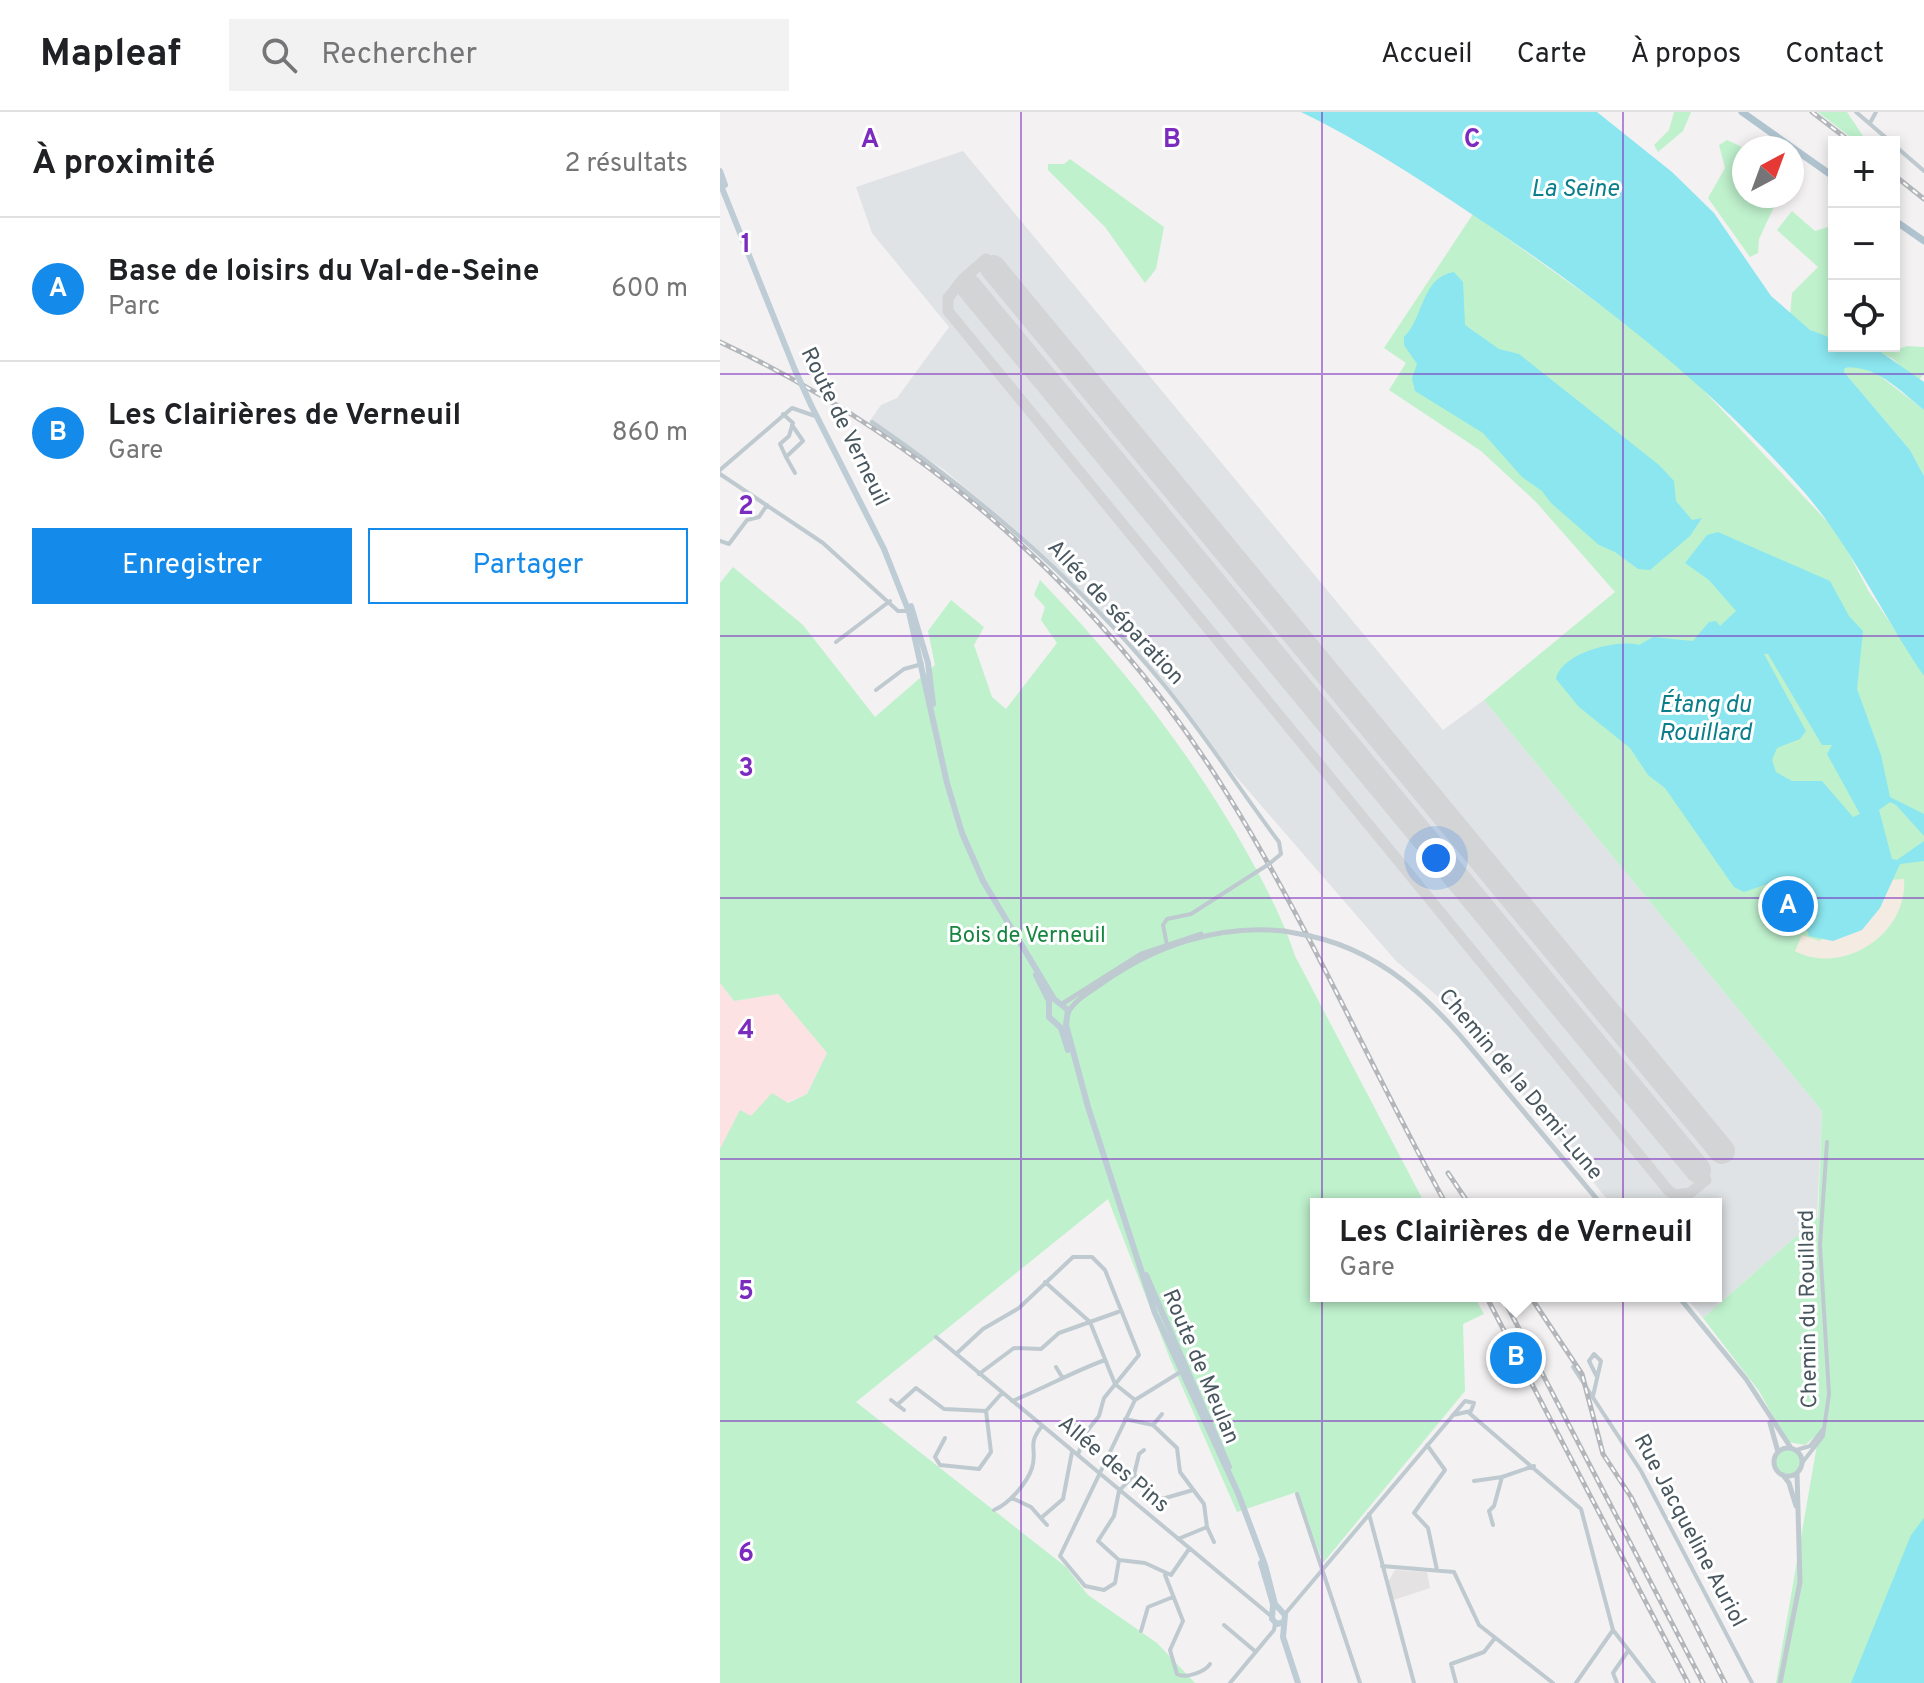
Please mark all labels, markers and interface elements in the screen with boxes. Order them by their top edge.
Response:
search box [229,19,789,91]
text: Mapleaf [40,31,181,80]
icon: search [257,33,301,77]
text: Rechercher [321,37,477,74]
text: Accueil [1381,37,1473,73]
text: Carte [1517,37,1587,73]
text: À propos [1631,37,1741,73]
text: Contact [1785,37,1884,73]
text: A [861,124,879,157]
text: B [1163,124,1181,157]
text: C [1464,124,1480,157]
north arrow [1732,136,1804,208]
map controls [1828,136,1900,352]
button: + [1828,136,1900,208]
text: À proximité [32,143,215,186]
text: 2 résultats [564,148,688,181]
water label: La Seine [1531,175,1620,205]
button: − [1828,208,1900,280]
text: 1 [741,229,751,262]
text: Base de loisirs du Val-de-Seine [108,254,539,291]
text: A [49,273,67,306]
text: 600 m [611,273,688,306]
button: locate [1828,280,1900,352]
text: Parc [108,291,160,324]
street label: Route de Verneuil [794,343,894,511]
text: Les Clairières de Verneuil [108,398,461,435]
text: B [49,417,67,450]
text: 860 m [612,417,688,450]
text: Gare [108,435,163,468]
text: 2 [738,491,754,524]
button: Enregistrer [32,528,352,604]
button: Partager [368,528,688,604]
street label: Allée de séparation [1041,535,1189,691]
water label: Étang du Rouillard [1659,689,1753,749]
text: 3 [738,753,754,786]
your location [1416,838,1456,878]
pin: A [1762,876,1814,936]
park label: Bois de Verneuil [948,923,1106,950]
street label: Chemin de la Demi-Lune [1432,984,1608,1186]
text: 4 [738,1015,754,1048]
popup [1310,1198,1722,1302]
street label: Chemin du Rouillard [1794,1209,1824,1409]
text: Les Clairières de Verneuil [1339,1215,1693,1252]
text: Gare [1339,1252,1395,1285]
text: 5 [738,1276,754,1309]
street label: Route de Meulan [1155,1286,1245,1448]
pin: B [1490,1328,1542,1388]
street label: Allée des Pins [1052,1411,1174,1519]
street label: Rue Jacqueline Auriol [1627,1430,1751,1632]
text: 6 [738,1538,754,1571]

